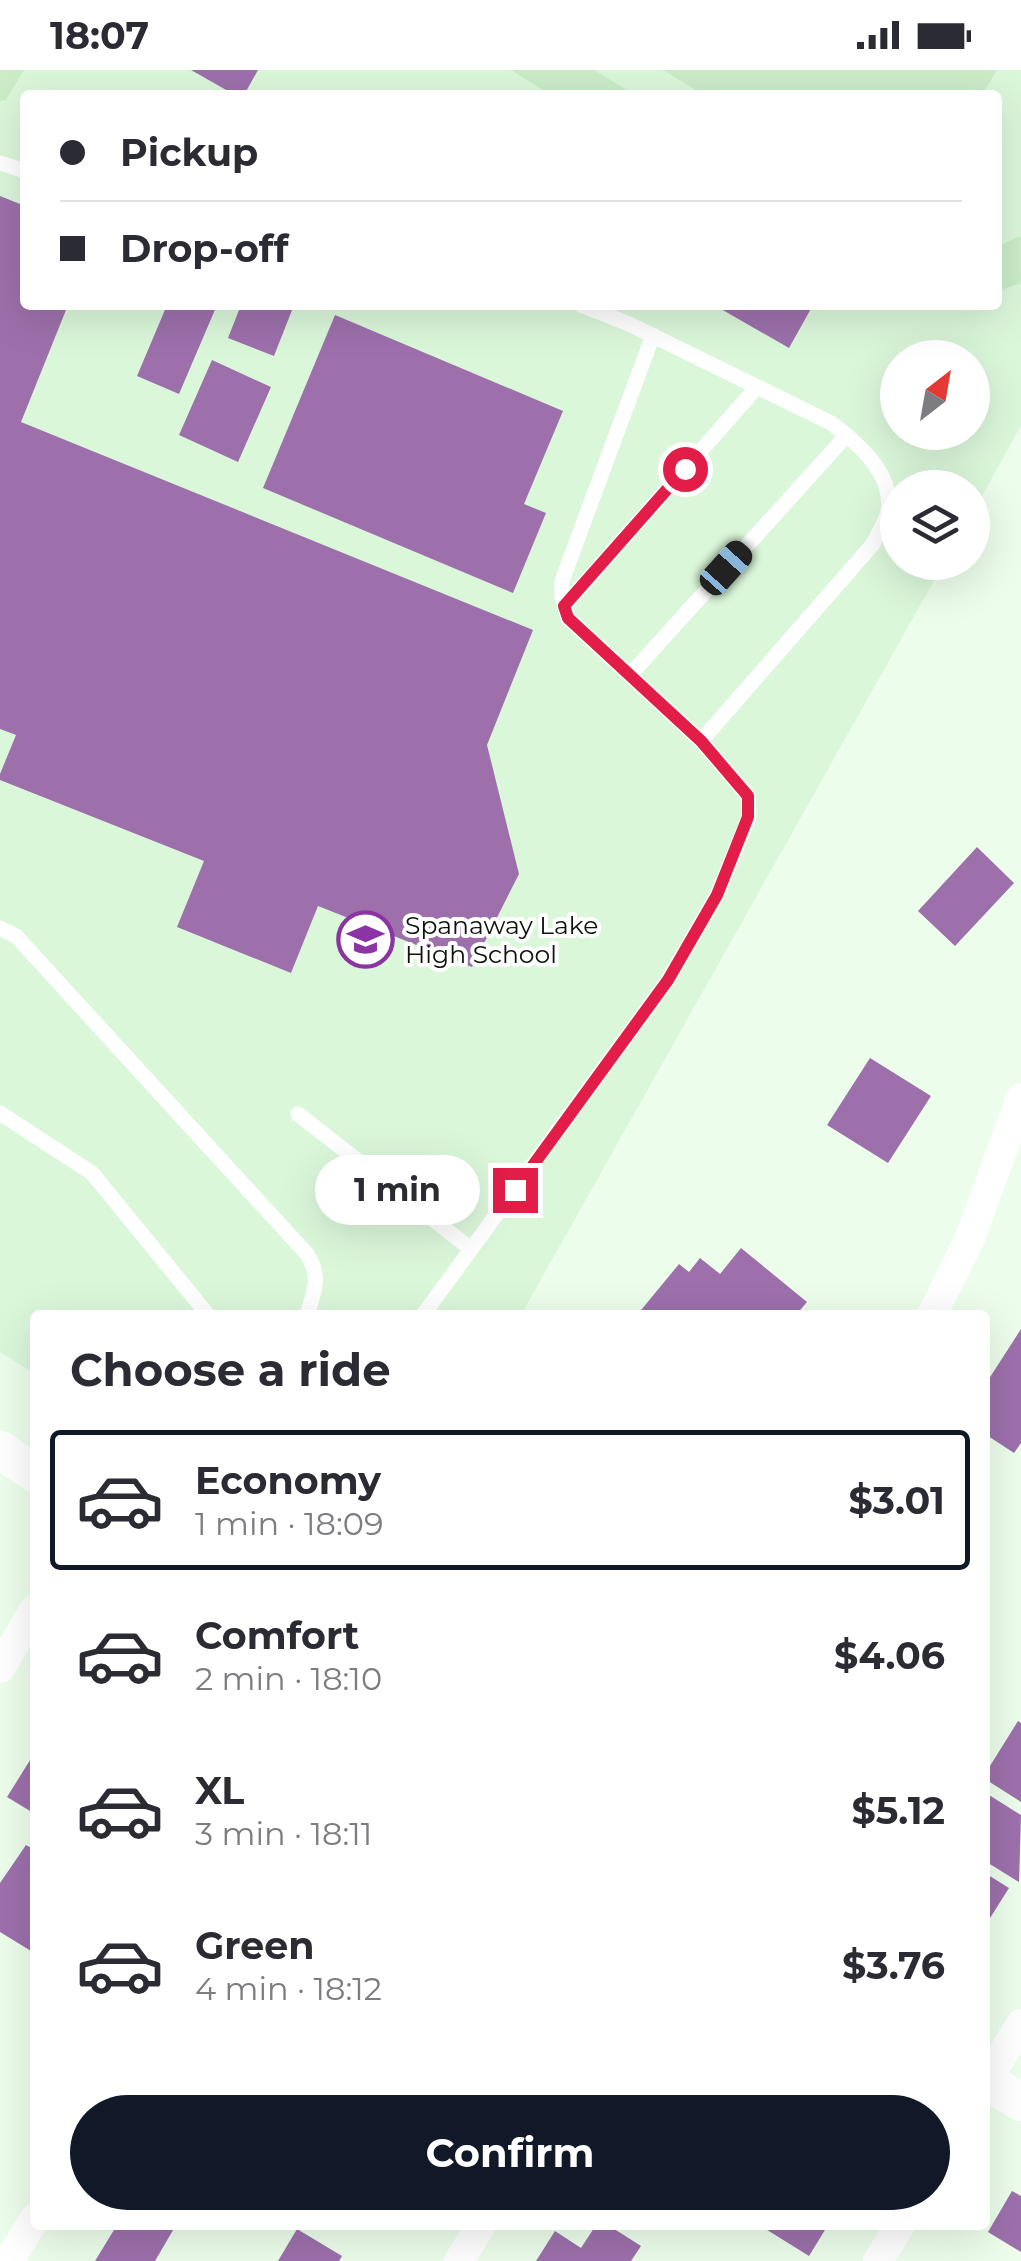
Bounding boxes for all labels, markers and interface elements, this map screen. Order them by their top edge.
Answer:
text: 18:07 [50,12,149,59]
text: Pickup [120,129,258,176]
text: Drop-off [120,225,289,272]
north arrow [880,340,990,450]
map controls [880,340,990,580]
route start [663,447,708,492]
button: layers [880,470,990,580]
car [695,536,757,600]
school or university icon: Spanaway Lake High School [336,909,396,969]
place label: Spanaway Lake High School [405,910,598,969]
callout: 1 min [315,1155,480,1225]
route end [493,1168,538,1213]
text: 1 min [354,1170,441,1209]
text: Choose a ride [70,1342,391,1397]
icon: car [75,1455,165,1545]
text: Economy [195,1457,381,1504]
text: $3.01 [848,1477,945,1524]
text: 1 min · 18:09 [195,1504,383,1543]
icon: car [75,1610,165,1700]
text: Comfort [195,1612,359,1659]
text: $4.06 [834,1632,945,1679]
text: 2 min · 18:10 [195,1659,382,1698]
icon: car [75,1765,165,1855]
text: XL [195,1767,244,1814]
text: $5.12 [851,1787,945,1834]
text: 3 min · 18:11 [195,1814,372,1853]
icon: car [75,1920,165,2010]
text: Green [195,1922,315,1969]
text: $3.76 [842,1942,945,1989]
text: 4 min · 18:12 [195,1969,382,2008]
button: Confirm [70,2095,950,2210]

